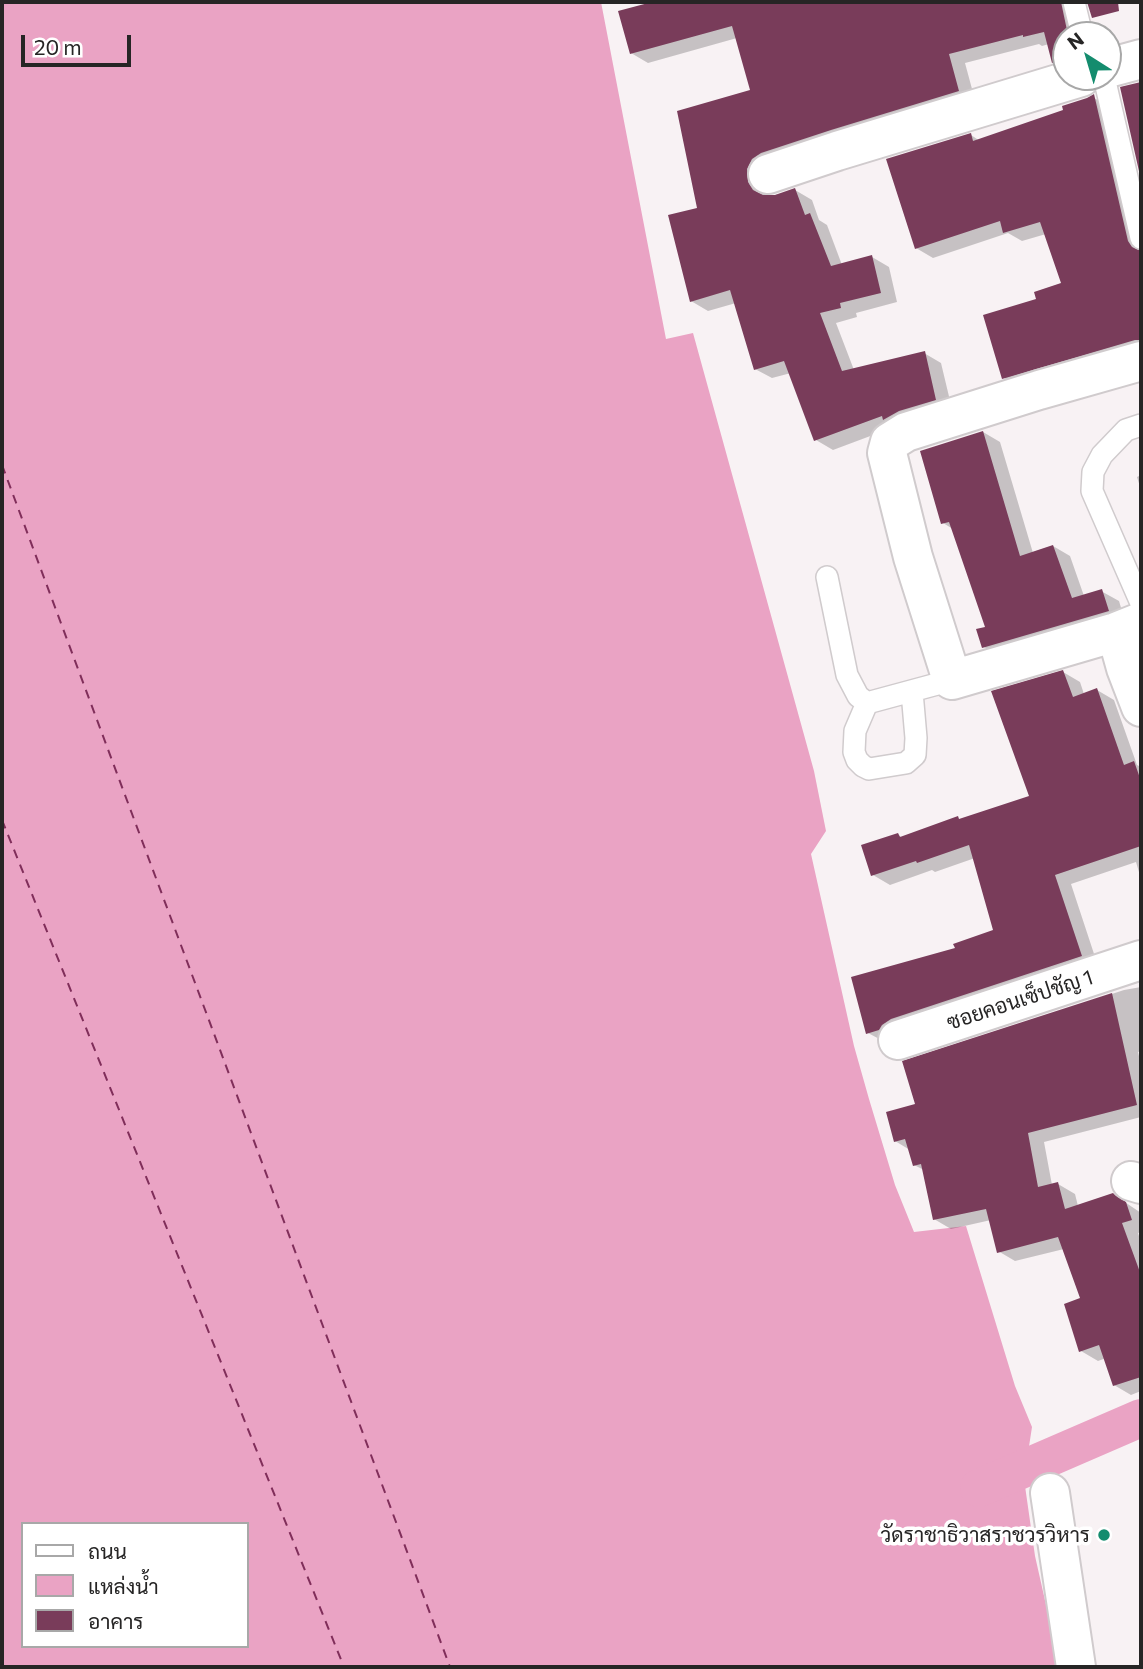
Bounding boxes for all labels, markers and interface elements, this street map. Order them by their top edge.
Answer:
scale bar [24,21,135,65]
north arrow [1052,21,1122,91]
text: N [1063,27,1088,54]
text: 20 m [34,34,82,59]
street label: ซอยคอนเซ็ปชัญ 1 [944,965,1096,1035]
legend [21,1522,248,1648]
place label: วัดราชาธิวาสราชวรวิหาร [881,1522,1090,1548]
marker: วัดราชาธิวาสราชวรวิหาร [1096,1527,1112,1543]
text: ถนน [88,1538,127,1563]
text: แหล่งน้ำ [88,1573,159,1598]
text: อาคาร [88,1608,144,1633]

